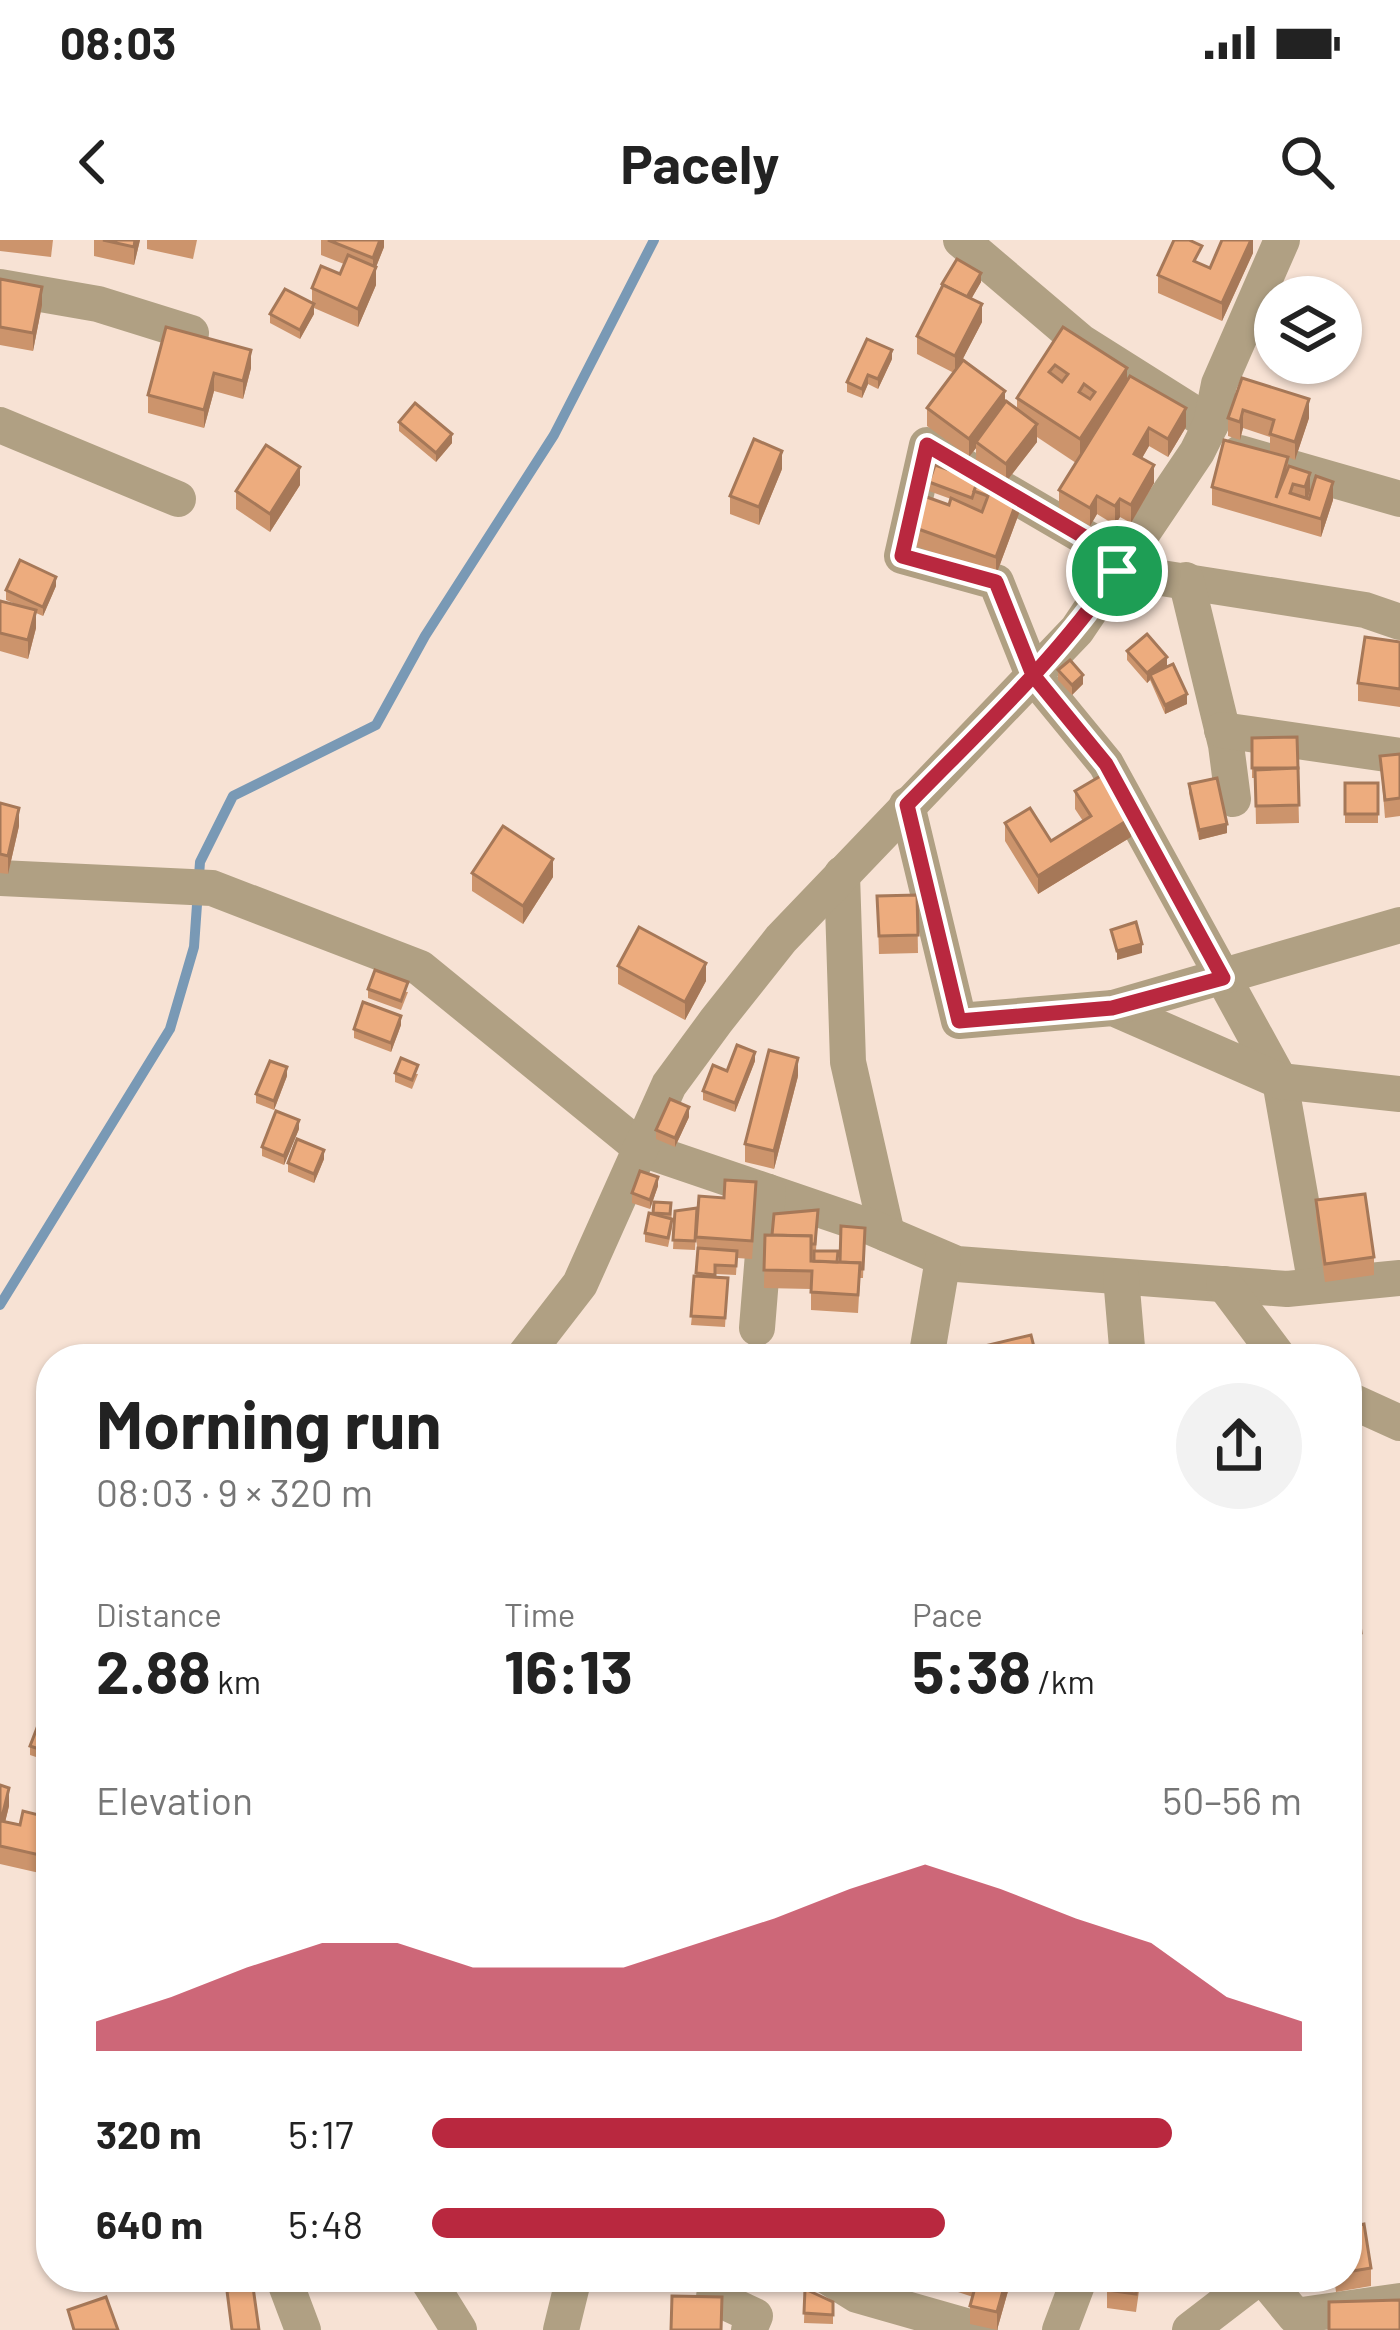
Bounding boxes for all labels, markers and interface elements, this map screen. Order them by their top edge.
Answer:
text: 08:03 [60,15,176,69]
icon: back [60,129,126,195]
icon: search [1274,129,1340,195]
text: Pacely [621,130,779,195]
map controls [1254,276,1362,384]
button: layers [1254,276,1362,384]
pin [1066,520,1168,622]
icon: arrive [1084,538,1150,604]
text: Morning run [96,1383,442,1462]
button: share [1176,1383,1302,1509]
text: 08:03 · 9 × 320 m [96,1468,373,1515]
text: Distance [96,1594,222,1634]
text: Time [504,1594,575,1634]
text: Pace [912,1594,983,1634]
text: 2.88 [96,1634,211,1706]
text: 16:13 [504,1634,633,1706]
text: 5:38 [912,1634,1031,1706]
text: km [211,1661,261,1701]
text: /km [1031,1661,1095,1701]
text: Elevation [96,1776,253,1823]
text: 50–56 m [1162,1776,1302,1823]
text: 320 m [96,2110,202,2157]
text: 5:17 [288,2110,353,2157]
text: 640 m [96,2200,203,2247]
text: 5:48 [288,2200,363,2247]

